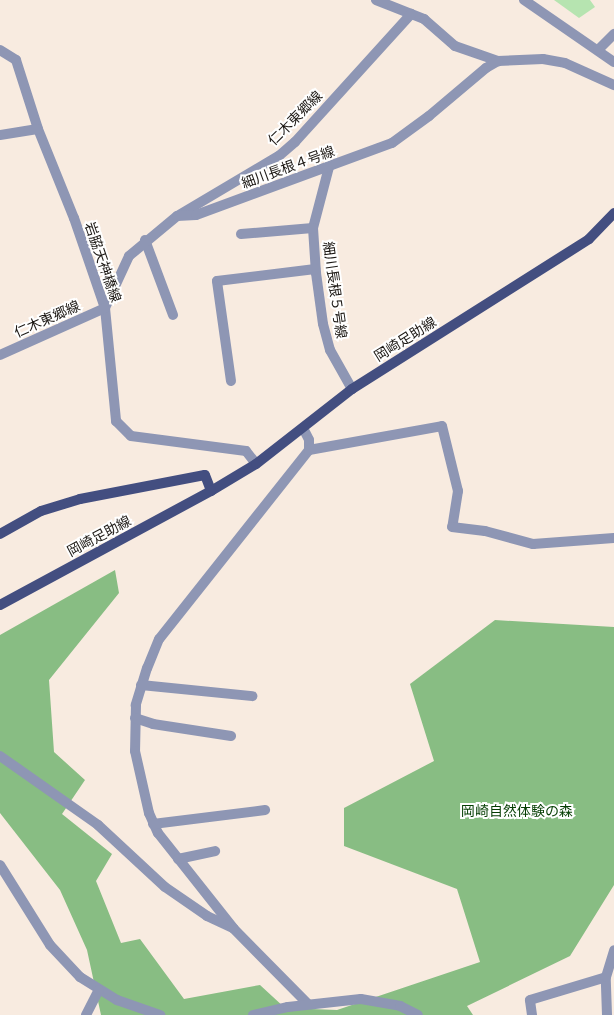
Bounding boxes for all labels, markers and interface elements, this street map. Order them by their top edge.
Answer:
street label: 仁木東郷線 [264,87,326,149]
street label: 細川長根４号線 [239,142,337,192]
street label: 岩脇天神橋線 [81,220,125,304]
street label: 細川長根５号線 [320,240,350,340]
street label: 仁木東郷線 [12,297,82,341]
street label: 岡崎足助線 [371,313,439,365]
street label: 岡崎足助線 [64,512,134,560]
park label: 岡崎自然体験の森 [461,803,573,819]

